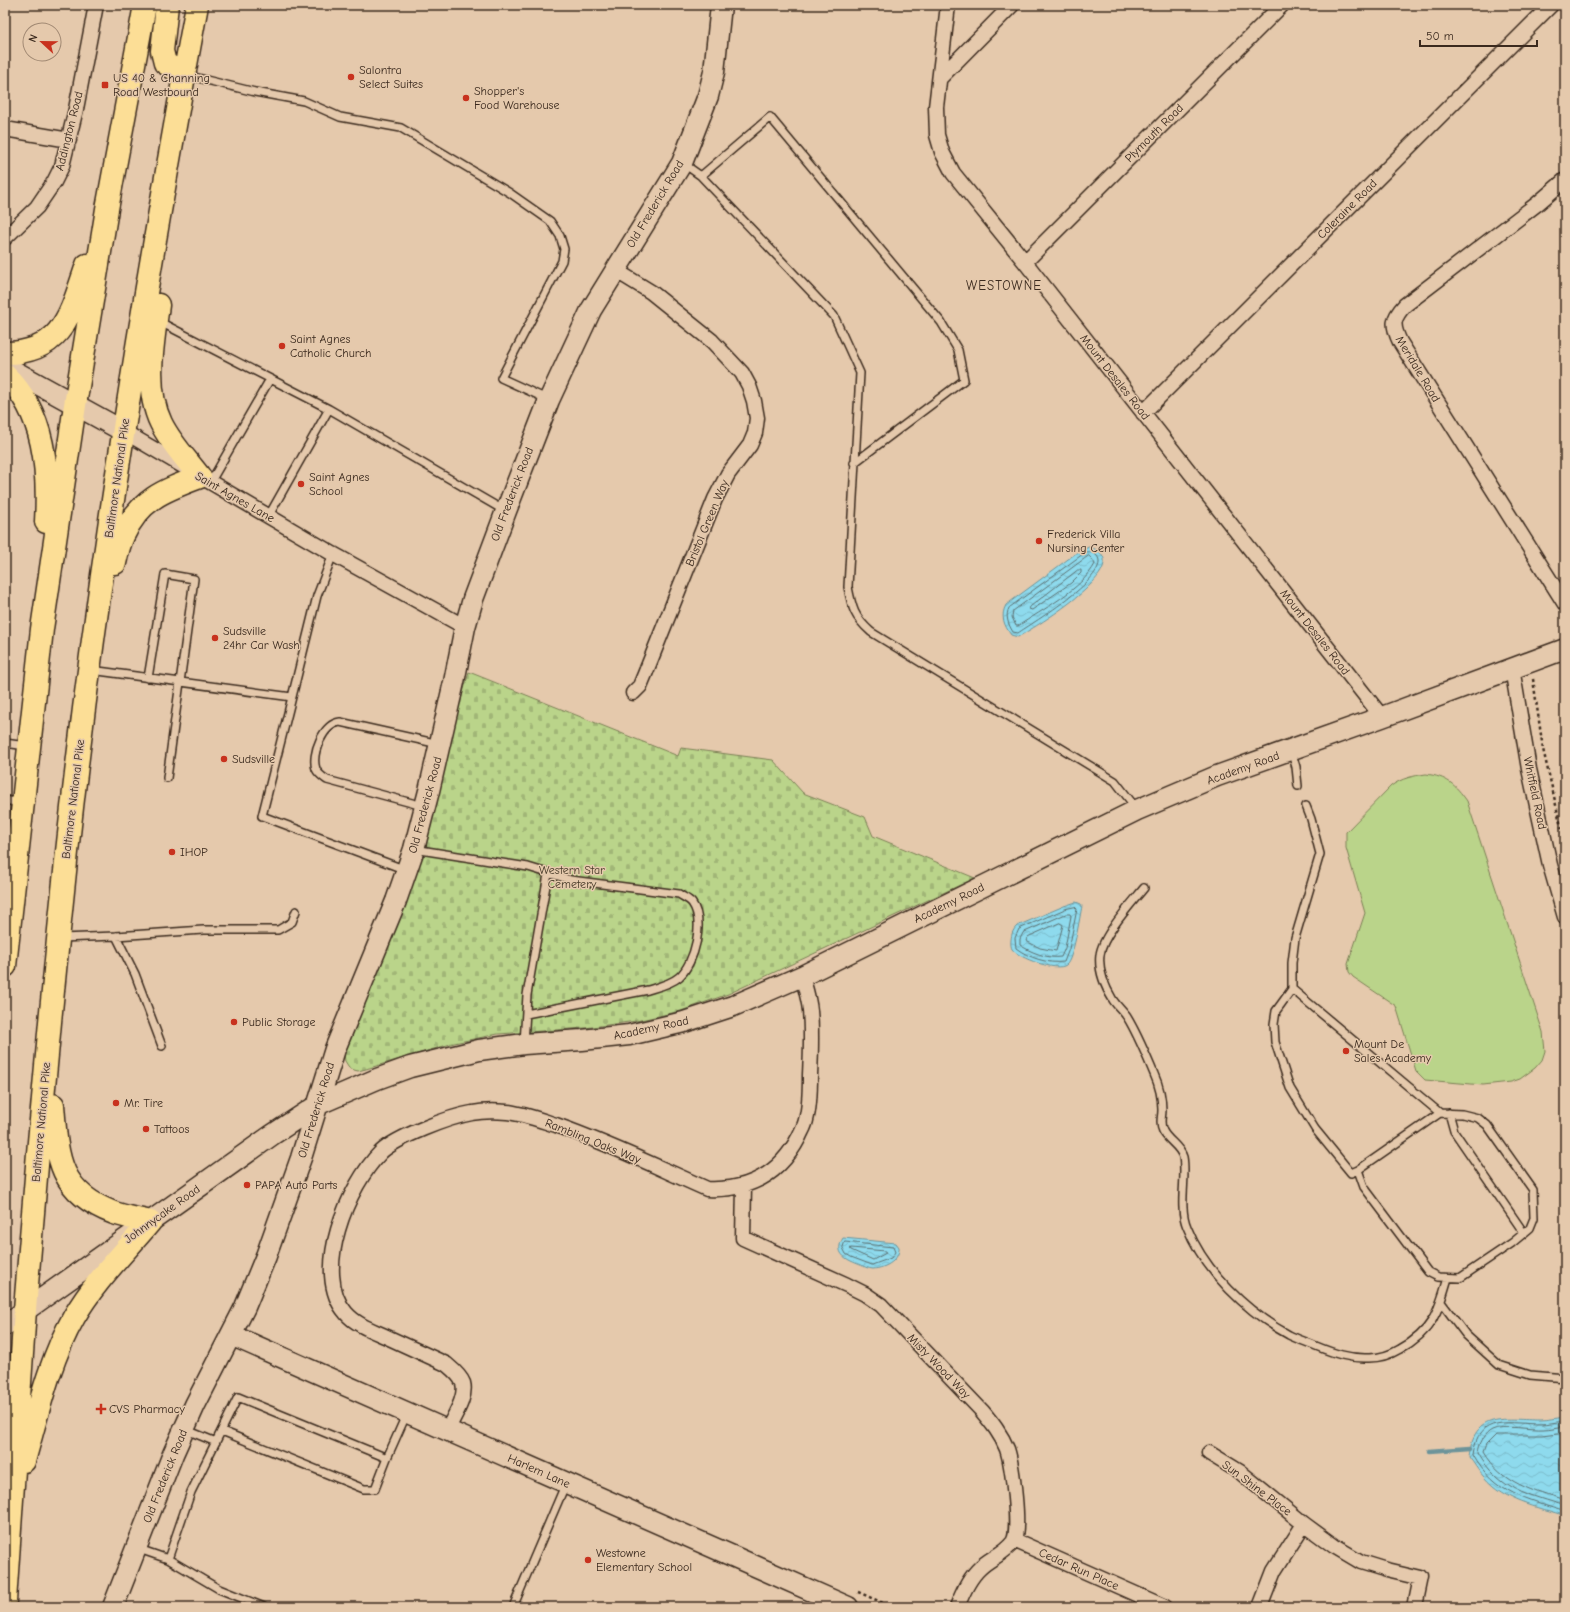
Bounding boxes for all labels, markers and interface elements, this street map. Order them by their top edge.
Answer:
north arrow [22,22,62,62]
scale bar [1420,22,1537,48]
text: 50 m [1426,29,1454,43]
text: N [26,33,41,44]
place label: Salontra Select Suites [359,63,423,91]
place label: US 40 & Channing Road Westbound [113,71,210,99]
marker: Salontra Select Suites [346,72,356,82]
marker: US 40 & Channing Road Westbound [100,80,110,90]
place label: Shopper's Food Warehouse [474,84,560,112]
street label: Addington Road [52,90,86,172]
marker: Shopper's Food Warehouse [461,93,471,103]
street label: Plymouth Road [1122,101,1186,165]
street label: Old Frederick Road [623,158,687,250]
street label: Coleraine Road [1314,176,1380,242]
district label: WESTOWNE [966,278,1042,293]
street label: Mount Desales Road [1077,331,1153,423]
place label: Saint Agnes Catholic Church [290,332,371,360]
street label: Meridale Road [1393,333,1443,405]
marker: Saint Agnes Catholic Church [277,341,287,351]
street label: Baltimore National Pike [102,417,132,539]
street label: Old Frederick Road [488,445,536,543]
street label: Saint Agnes Lane [193,469,277,525]
place label: Saint Agnes School [309,470,370,498]
street label: Bristol Green Way [682,477,732,569]
marker: Saint Agnes School [296,479,306,489]
place label: Frederick Villa Nursing Center [1047,527,1125,555]
marker: Frederick Villa Nursing Center [1034,536,1044,546]
street label: Mount Desales Road [1277,586,1353,678]
place label: Sudsville 24hr Car Wash [223,624,300,652]
marker: Sudsville 24hr Car Wash [210,633,220,643]
street label: Baltimore National Pike [59,738,87,860]
street label: Academy Road [1205,748,1281,788]
place label: Sudsville [232,752,275,766]
marker: Sudsville [219,754,229,764]
street label: Old Frederick Road [405,755,445,855]
street label: Whitfield Road [1520,755,1550,831]
place label: IHOP [180,845,208,859]
marker: IHOP [167,847,177,857]
park label: Western Star Cemetery [539,863,605,891]
street label: Academy Road [912,880,986,926]
street label: Academy Road [612,1013,690,1043]
place label: Public Storage [242,1015,316,1029]
marker: Public Storage [229,1017,239,1027]
place label: Mount De Sales Academy [1354,1037,1432,1065]
marker: Mount De Sales Academy [1341,1046,1351,1056]
street label: Old Frederick Road [295,1060,337,1160]
street label: Baltimore National Pike [29,1061,53,1183]
place label: Mr. Tire [124,1096,163,1110]
marker: Mr. Tire [111,1098,121,1108]
street label: Rambling Oaks Way [543,1115,643,1167]
place label: Tattoos [154,1122,189,1136]
marker: Tattoos [141,1124,151,1134]
place label: PAPA Auto Parts [255,1178,338,1192]
marker: PAPA Auto Parts [242,1180,252,1190]
street label: Johnnycake Road [121,1182,203,1246]
street label: Misty Wood Way [905,1331,974,1402]
place label: CVS Pharmacy [109,1402,185,1416]
marker: CVS Pharmacy [96,1404,106,1414]
street label: Old Frederick Road [140,1427,190,1525]
street label: Harlem Lane [506,1451,572,1491]
street label: Sun Shine Place [1220,1457,1294,1519]
street label: Cedar Run Place [1037,1545,1121,1593]
place label: Westowne Elementary School [596,1546,692,1574]
marker: Westowne Elementary School [583,1555,593,1565]

